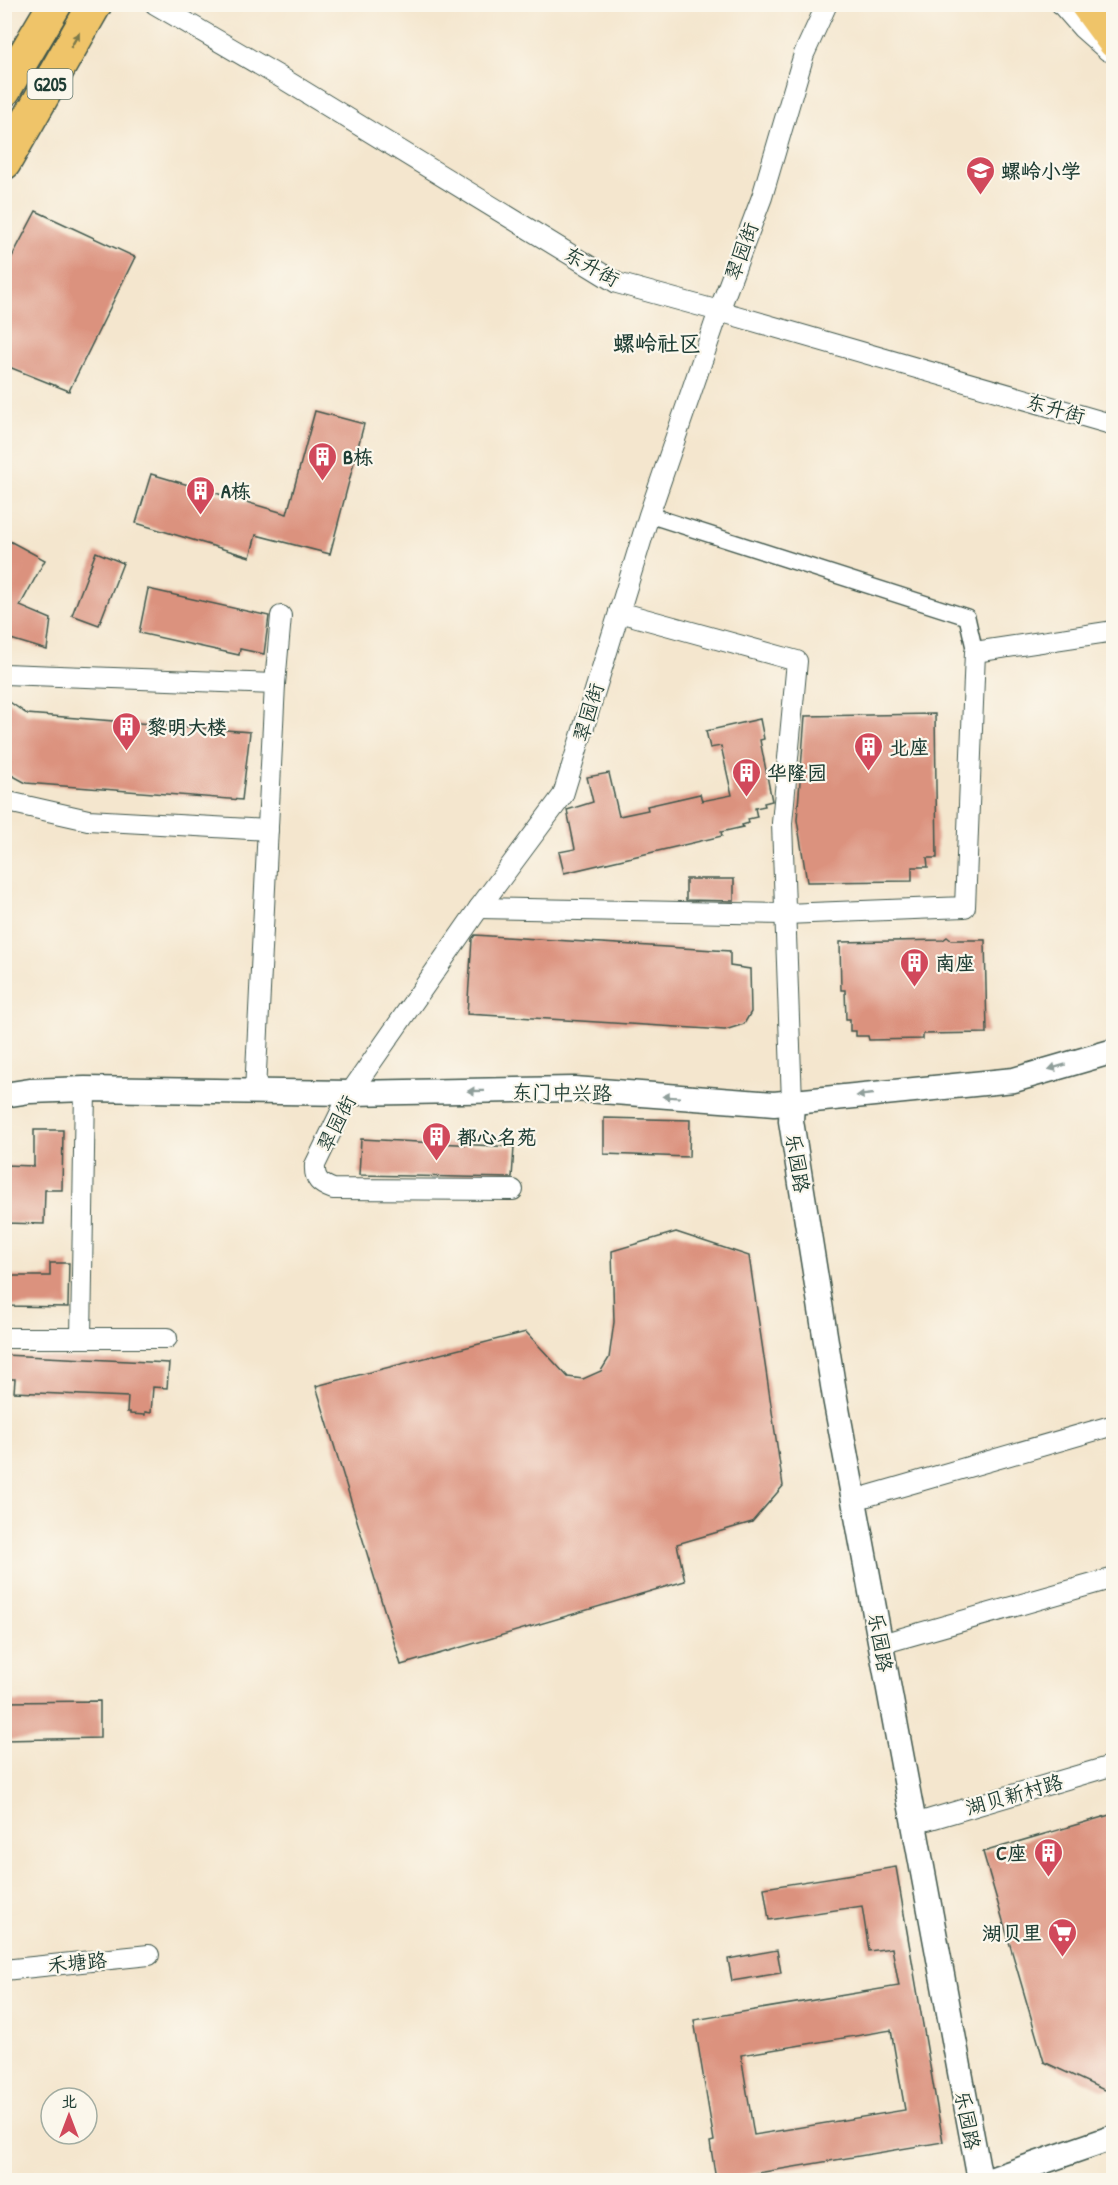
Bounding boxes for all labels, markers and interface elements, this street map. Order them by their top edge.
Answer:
one-way arrow [70,31,80,48]
road number: G205 [28,69,72,99]
school or university icon: 螺岭小学 [964,154,996,196]
place label: 螺岭小学 [1001,157,1081,184]
street label: 翠园街 [718,218,764,284]
street label: 东升街 [559,240,625,292]
district label: 螺岭社区 [613,328,701,358]
street label: 东升街 [1023,387,1089,429]
building icon: B栋 [306,440,338,482]
place label: B栋 [343,443,373,470]
building icon: A栋 [184,474,216,516]
place label: A栋 [221,477,251,504]
street label: 翠园街 [566,679,610,745]
building icon: 黎明大楼 [110,710,142,752]
place label: 黎明大楼 [147,713,227,740]
building icon: 北座 [852,730,884,772]
place label: 北座 [889,733,929,760]
building icon: 华隆园 [730,756,762,798]
place label: 华隆园 [767,759,827,786]
building icon: 南座 [898,946,930,988]
place label: 南座 [935,949,975,976]
one-way arrow [1048,1063,1066,1072]
street label: 东门中兴路 [512,1078,613,1106]
one-way arrow [466,1086,485,1096]
street label: 翠园街 [310,1090,362,1156]
one-way arrow [855,1090,874,1100]
one-way arrow [661,1092,680,1101]
building icon: 都心名苑 [420,1120,452,1162]
place label: 都心名苑 [457,1123,537,1150]
street label: 乐园路 [780,1131,816,1196]
street label: 乐园路 [862,1610,900,1675]
street label: 湖贝新村路 [962,1767,1067,1821]
building icon: C座 [1032,1836,1064,1878]
place label: C座 [996,1839,1027,1866]
supermarket icon: 湖贝里 [1047,1916,1079,1958]
place label: 湖贝里 [982,1919,1042,1946]
street label: 禾塘路 [46,1945,109,1979]
north arrow [39,2086,99,2146]
street label: 乐园路 [949,2088,987,2153]
text: 北 [61,2090,77,2112]

